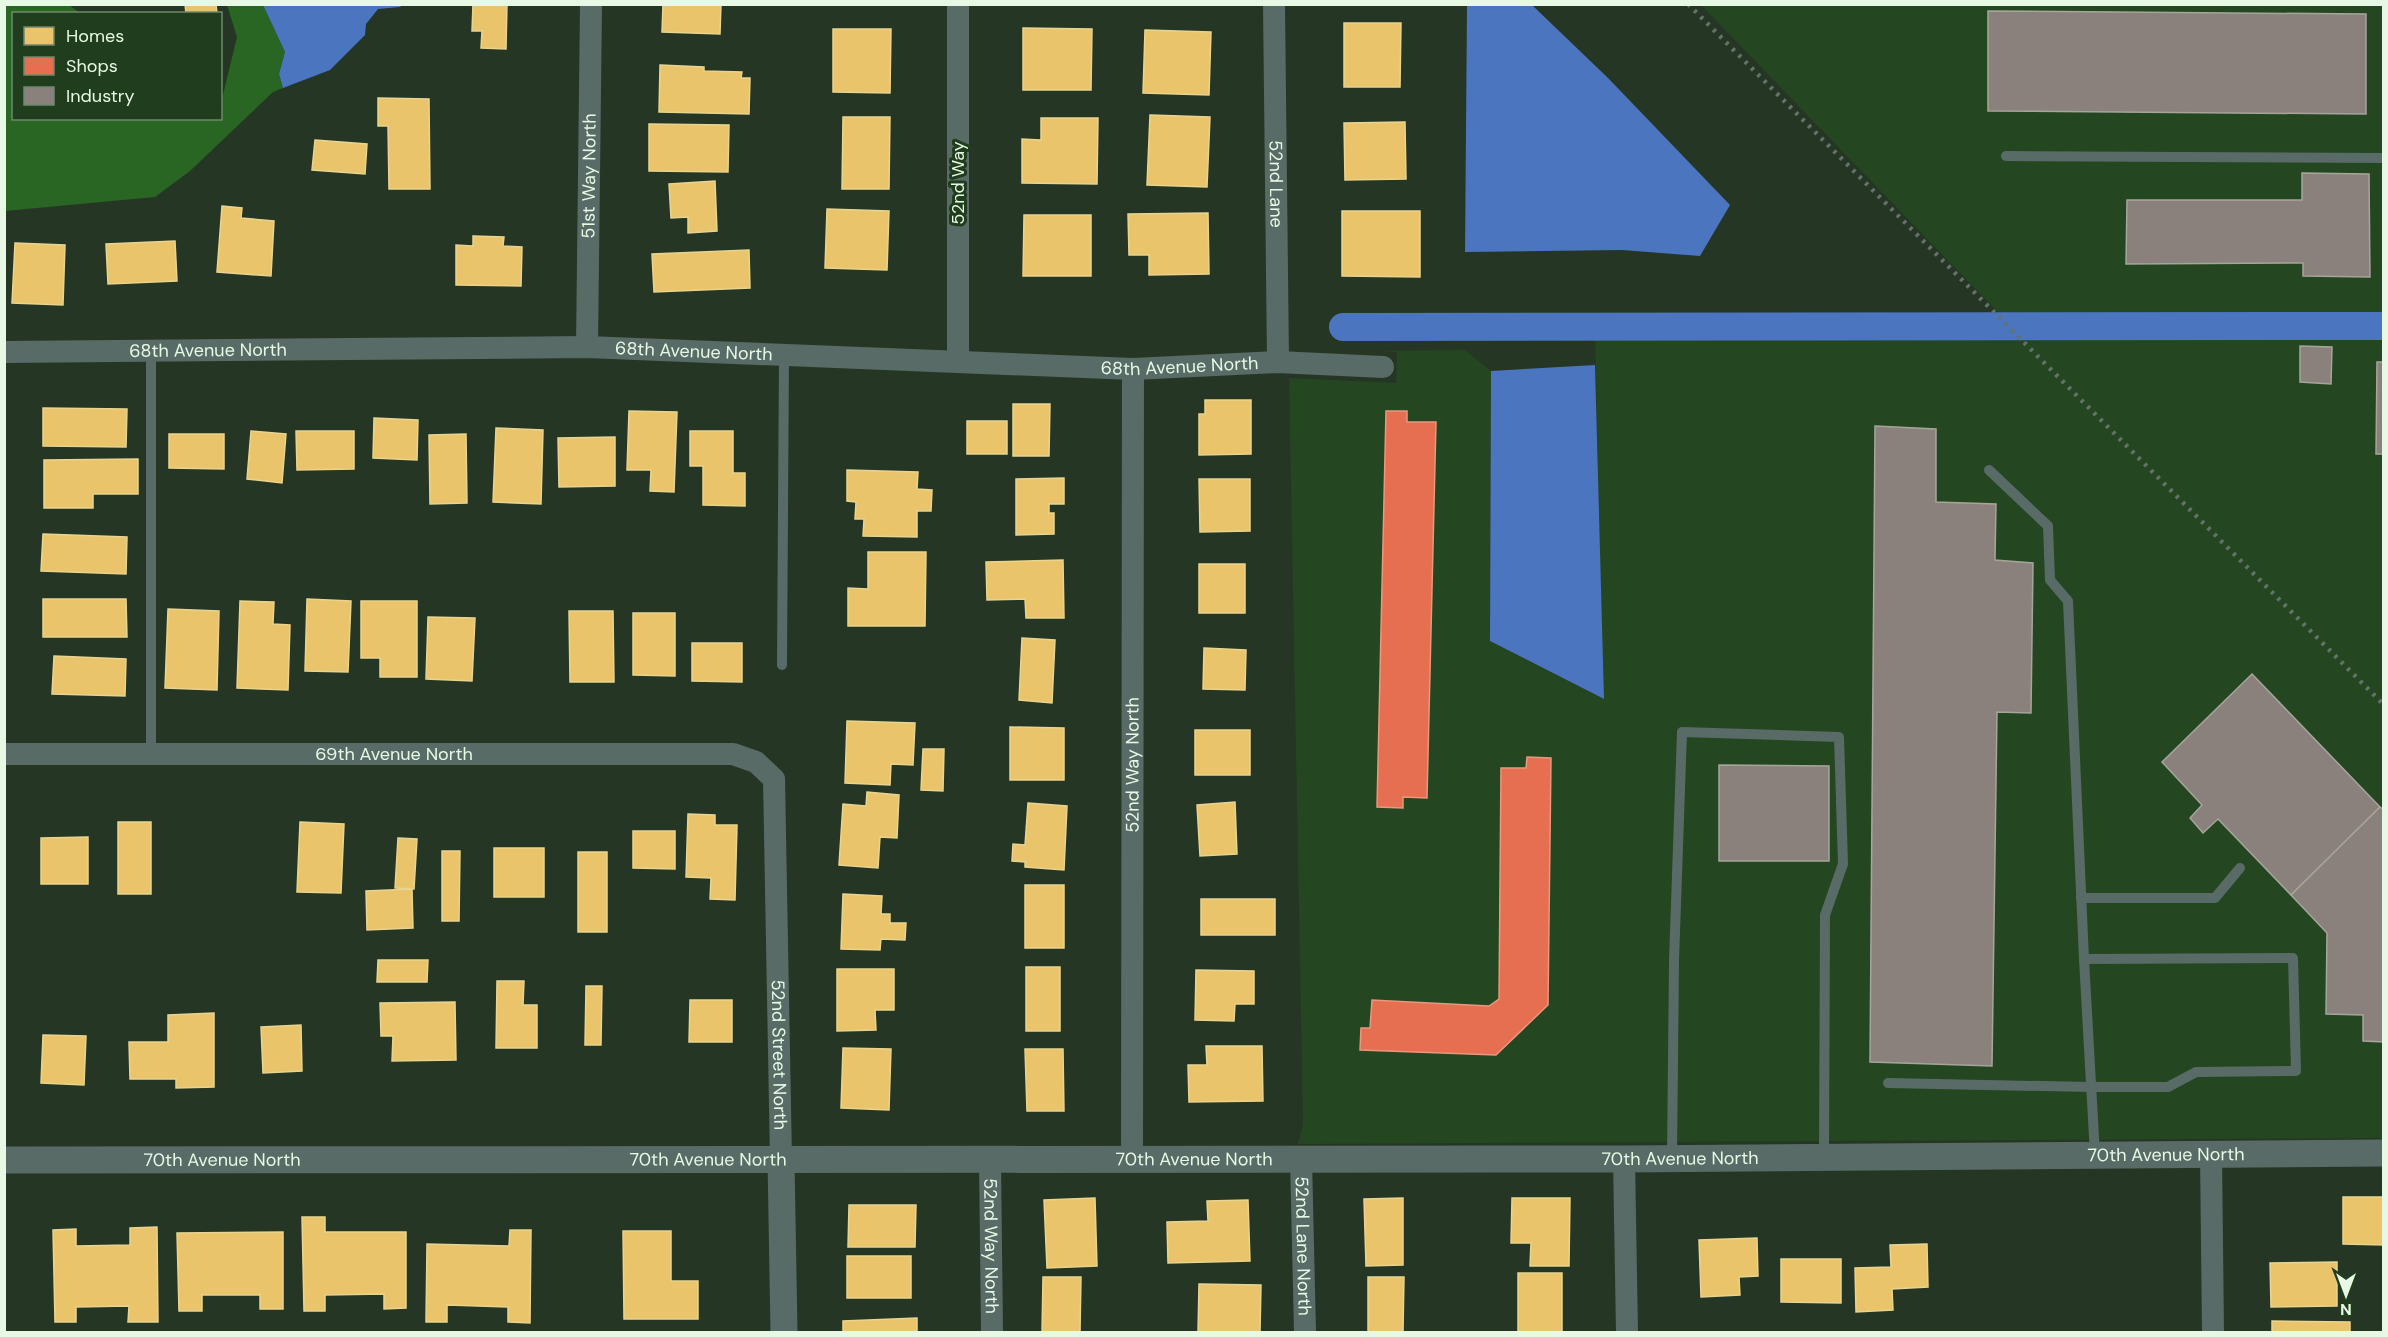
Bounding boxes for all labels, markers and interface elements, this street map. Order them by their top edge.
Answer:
legend [12,12,222,120]
text: Homes [66,24,124,48]
text: Shops [66,54,118,78]
text: Industry [66,84,135,108]
street label: 51st Way North [576,113,602,239]
street label: 52nd Lane [1264,140,1288,228]
street label: 52nd Way [946,141,970,225]
street label: 68th Avenue North [615,336,773,366]
street label: 68th Avenue North [129,338,287,363]
street label: 68th Avenue North [1100,351,1259,381]
street label: 52nd Way North [1120,697,1145,833]
street label: 69th Avenue North [315,742,473,766]
street label: 52nd Street North [766,979,792,1130]
street label: 70th Avenue North [2087,1142,2245,1167]
street label: 70th Avenue North [1601,1146,1759,1171]
street label: 70th Avenue North [1115,1147,1273,1171]
street label: 70th Avenue North [143,1148,301,1172]
street label: 70th Avenue North [629,1148,787,1172]
street label: 52nd Lane North [1289,1176,1317,1316]
street label: 52nd Way North [978,1178,1004,1314]
north arrow [2316,1265,2376,1325]
text: N [2340,1299,2352,1320]

